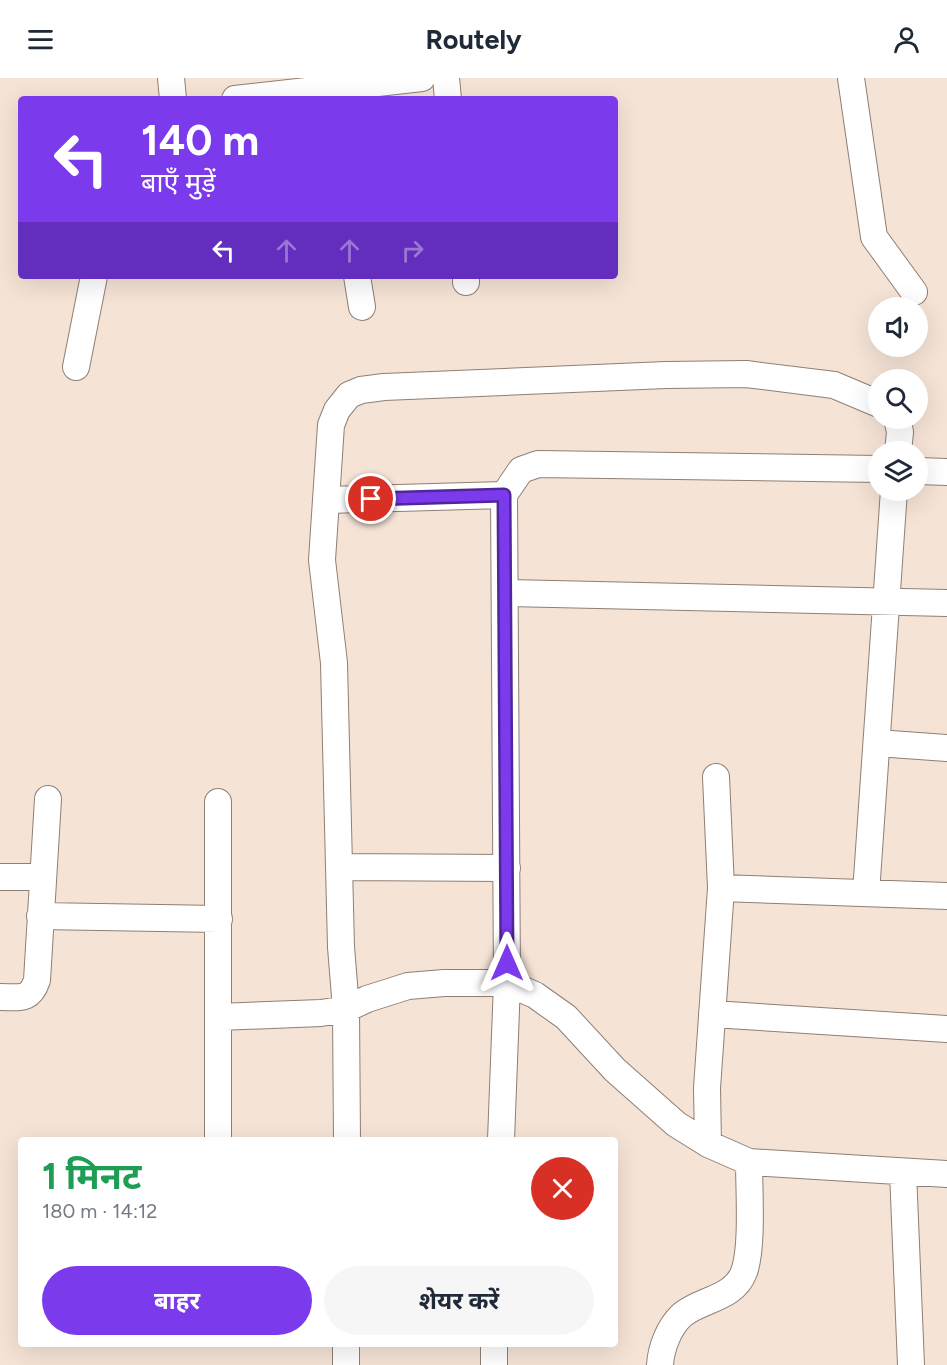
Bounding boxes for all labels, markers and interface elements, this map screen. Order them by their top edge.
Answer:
icon: menu [24,23,57,56]
text: Routely [425,23,522,56]
icon: person [890,23,923,56]
text: 140 m [141,115,259,166]
icon: left [42,120,120,198]
text: बाएँ मुड़ें [141,166,216,199]
icon: left [207,234,240,267]
icon: ahead [270,234,303,267]
icon: ahead [333,234,366,267]
icon: right [396,234,429,267]
map controls [868,297,928,501]
button: sound [868,297,928,357]
button: search [868,369,928,429]
button: layers [868,441,928,501]
pin [345,473,396,524]
icon: arrive [354,482,387,515]
position arrow [475,931,539,995]
text: 1 मिनट [42,1155,141,1198]
button: close [531,1157,594,1220]
text: 180 m · 14:12 [42,1199,157,1223]
button: बाहर [42,1266,312,1335]
button: शेयर करें [324,1266,594,1335]

